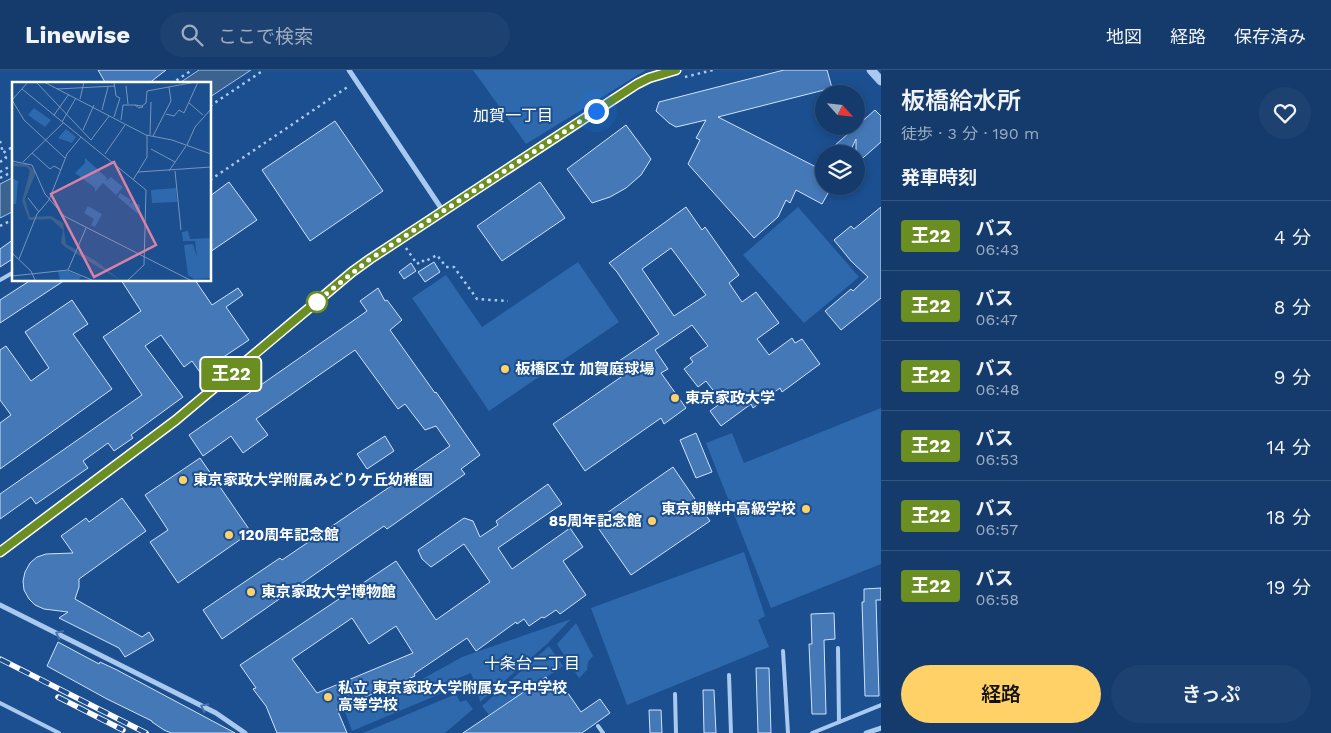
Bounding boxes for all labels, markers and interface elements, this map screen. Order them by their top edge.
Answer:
search box [160,12,510,57]
text: Linewise [25,21,130,49]
icon: search [178,21,206,49]
text: ここで検索 [218,25,313,48]
text: 地図 [1106,26,1142,47]
text: 経路 [1170,26,1206,47]
text: 保存済み [1234,26,1306,47]
inset map [12,82,211,281]
north arrow [815,85,865,135]
map controls [815,85,865,195]
text: 板橋給水所 [901,87,1021,115]
button: heart [1259,87,1311,139]
your location [584,99,609,124]
district label: 加賀一丁目 [473,106,553,125]
text: 徒歩 · 3 分 · 190 m [901,124,1039,143]
button: layers [815,145,865,195]
text: 発車時刻 [901,166,977,189]
text: バス [975,217,1013,240]
text: 王22 [911,225,950,246]
text: 4 分 [1274,226,1311,249]
text: 06:43 [975,240,1019,259]
text: バス [975,287,1013,310]
unlabelled marker [306,291,328,313]
text: 王22 [911,295,950,316]
text: 8 分 [1274,296,1311,319]
text: 06:47 [975,310,1018,329]
text: バス [975,357,1013,380]
line badge: 王22 [202,358,260,390]
place label: 板橋区立 加賀庭球場 [515,360,654,378]
text: 王22 [211,363,251,384]
marker: 板橋区立 加賀庭球場 [499,363,511,375]
text: 王22 [911,365,950,386]
text: 9 分 [1274,366,1311,389]
text: 06:48 [975,380,1020,399]
place label: 東京家政大学 [685,389,775,407]
marker: 東京家政大学 [669,392,681,404]
text: バス [975,427,1013,450]
text: 王22 [911,435,950,456]
text: 14 分 [1267,436,1311,459]
text: 06:53 [975,450,1019,469]
place label: 東京家政大学附属みどりケ丘幼稚園 [193,471,433,489]
marker: 東京家政大学附属みどりケ丘幼稚園 [177,474,189,486]
text: バス [975,497,1013,520]
place label: 東京朝鮮中高級学校 [661,500,796,518]
marker: 東京朝鮮中高級学校 [800,503,812,515]
text: 王22 [911,505,950,526]
text: 18 分 [1266,506,1311,529]
place label: 85周年記念館 [549,512,642,530]
marker: 85周年記念館 [646,515,658,527]
text: 06:57 [975,520,1018,539]
place label: 120周年記念館 [239,526,339,544]
marker: 120周年記念館 [223,529,235,541]
text: バス [975,567,1013,590]
text: 王22 [911,575,950,596]
text: 19 分 [1266,576,1311,599]
place label: 東京家政大学博物館 [261,583,396,601]
marker: 東京家政大学博物館 [245,586,257,598]
text: 06:58 [975,590,1019,609]
one-way arrow [55,630,64,640]
district label: 十条台二丁目 [484,654,580,673]
button: 経路 [901,665,1101,723]
button: きっぷ [1111,665,1311,723]
place label: 私立 東京家政大学附属女子中学校 高等学校 [338,679,567,714]
marker: 私立 東京家政大学附属女子中学校 高等学校 [322,691,334,703]
one-way arrow [200,703,209,713]

